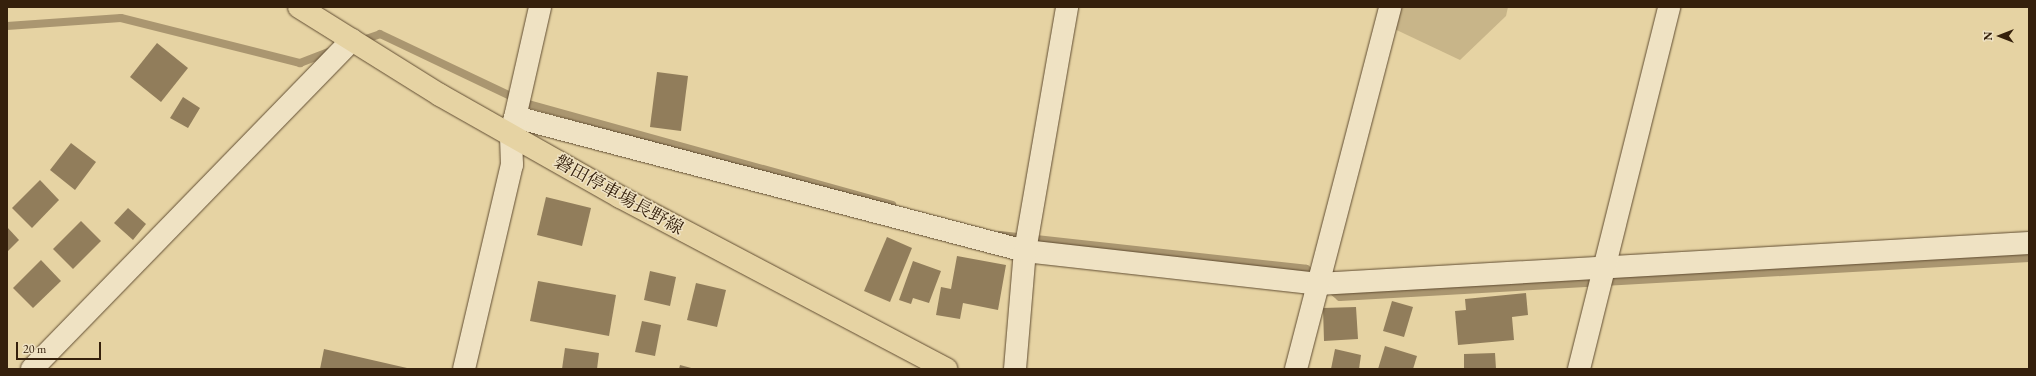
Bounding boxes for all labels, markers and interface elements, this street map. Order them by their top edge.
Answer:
north arrow [1980,16,2020,56]
text: N [1981,32,1995,40]
street label: 磐田停車場長野線 [551,151,687,239]
scale bar [18,334,103,360]
text: 20 m [23,341,46,357]

